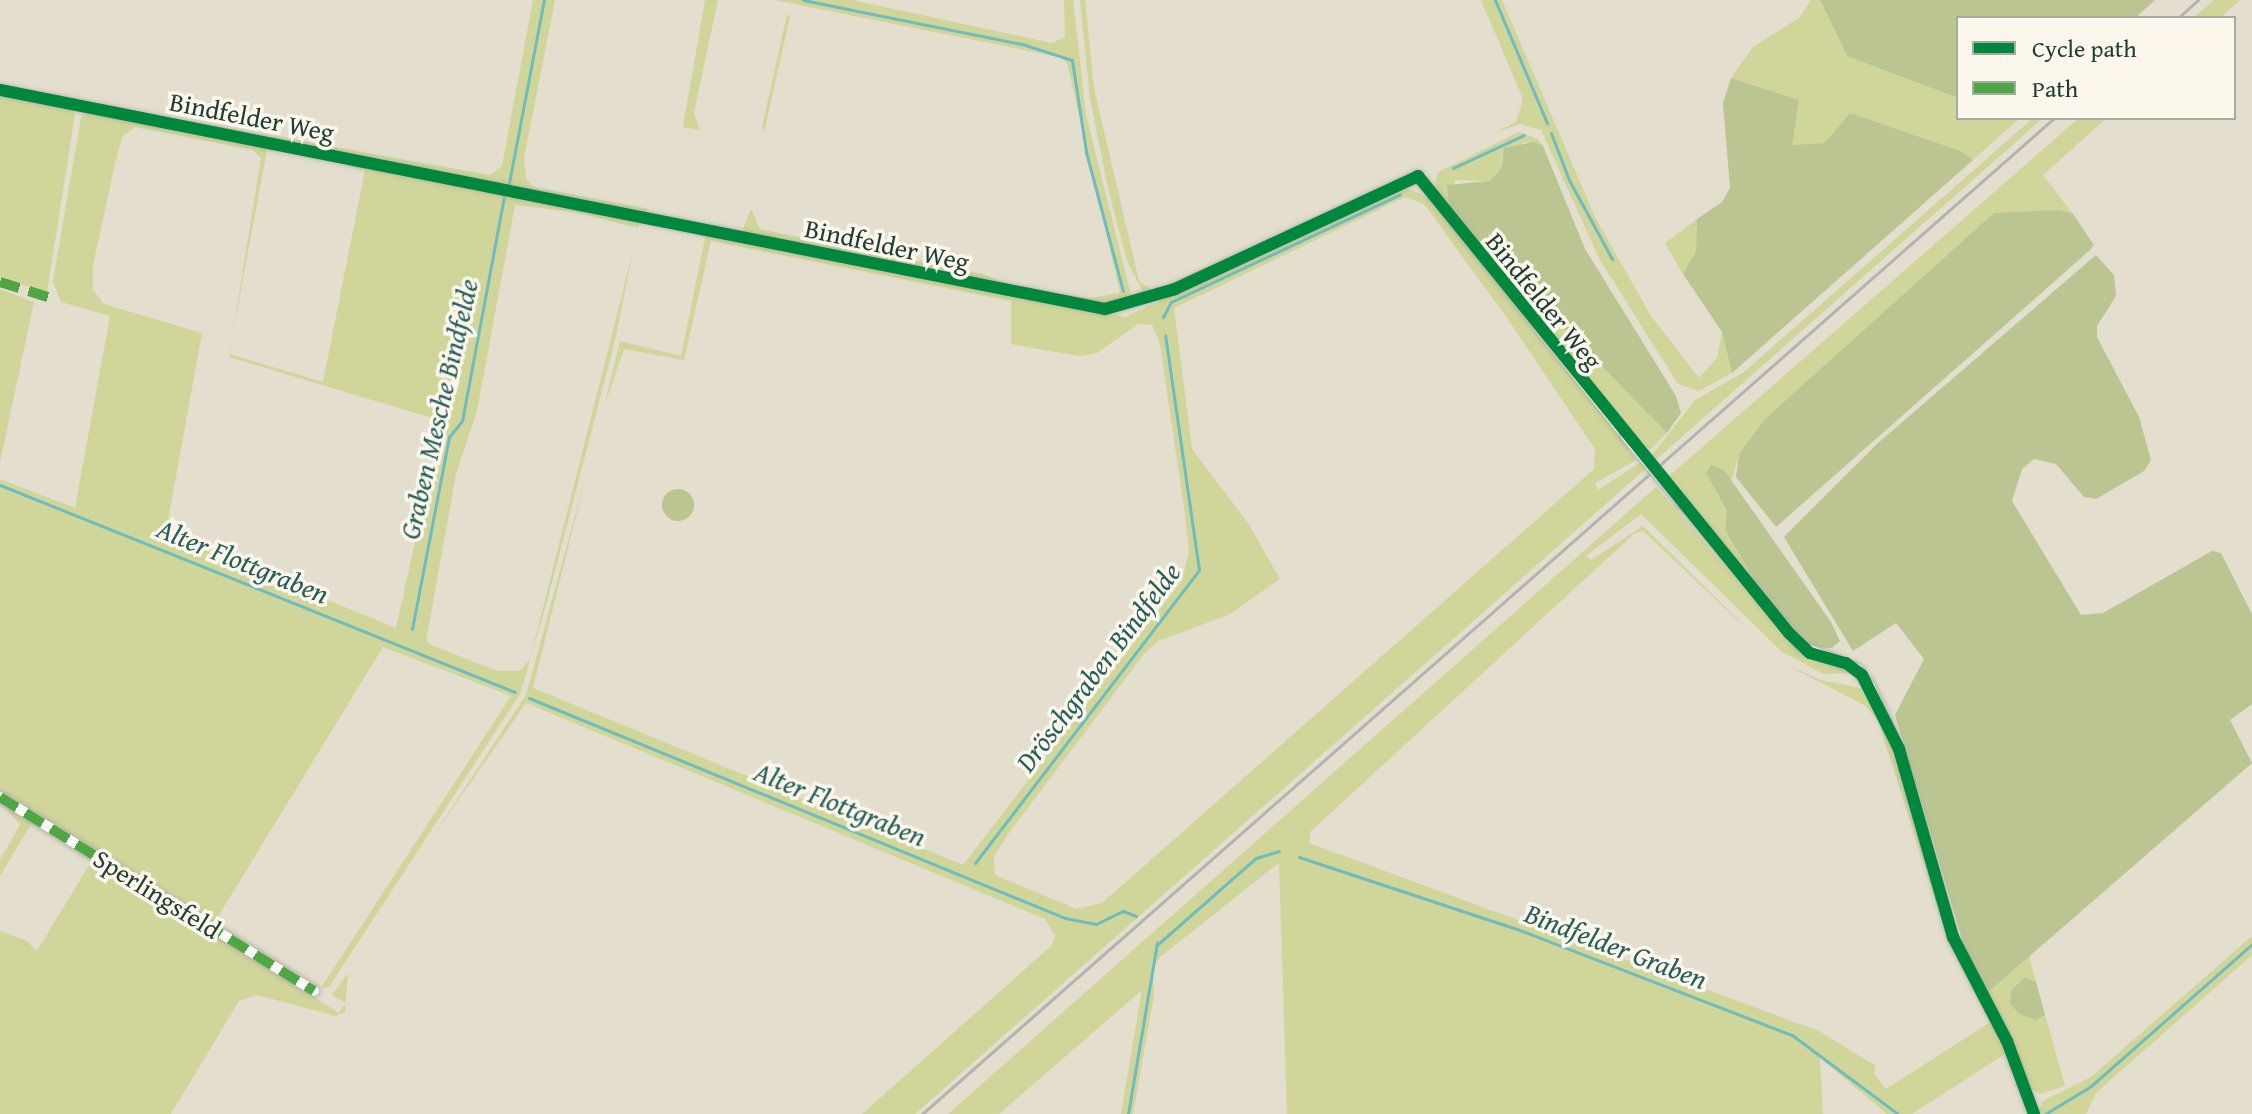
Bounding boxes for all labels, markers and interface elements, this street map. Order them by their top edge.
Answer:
legend [1956,16,2236,120]
text: Cycle path [2032,31,2137,66]
text: Path [2032,71,2078,106]
street label: Bindfelder Weg [167,86,337,148]
street label: Bindfelder Weg [802,212,972,278]
street label: Bindfelder Weg [1479,226,1609,376]
water label: Graben Mesche Bindfelde [393,276,485,542]
water label: Alter Flottgraben [152,511,334,611]
water label: Dröschgraben Bindfelde [1009,556,1187,778]
water label: Alter Flottgraben [749,754,931,854]
street label: Sperlingsfeld [88,843,226,945]
water label: Bindfelder Graben [1520,896,1712,996]

